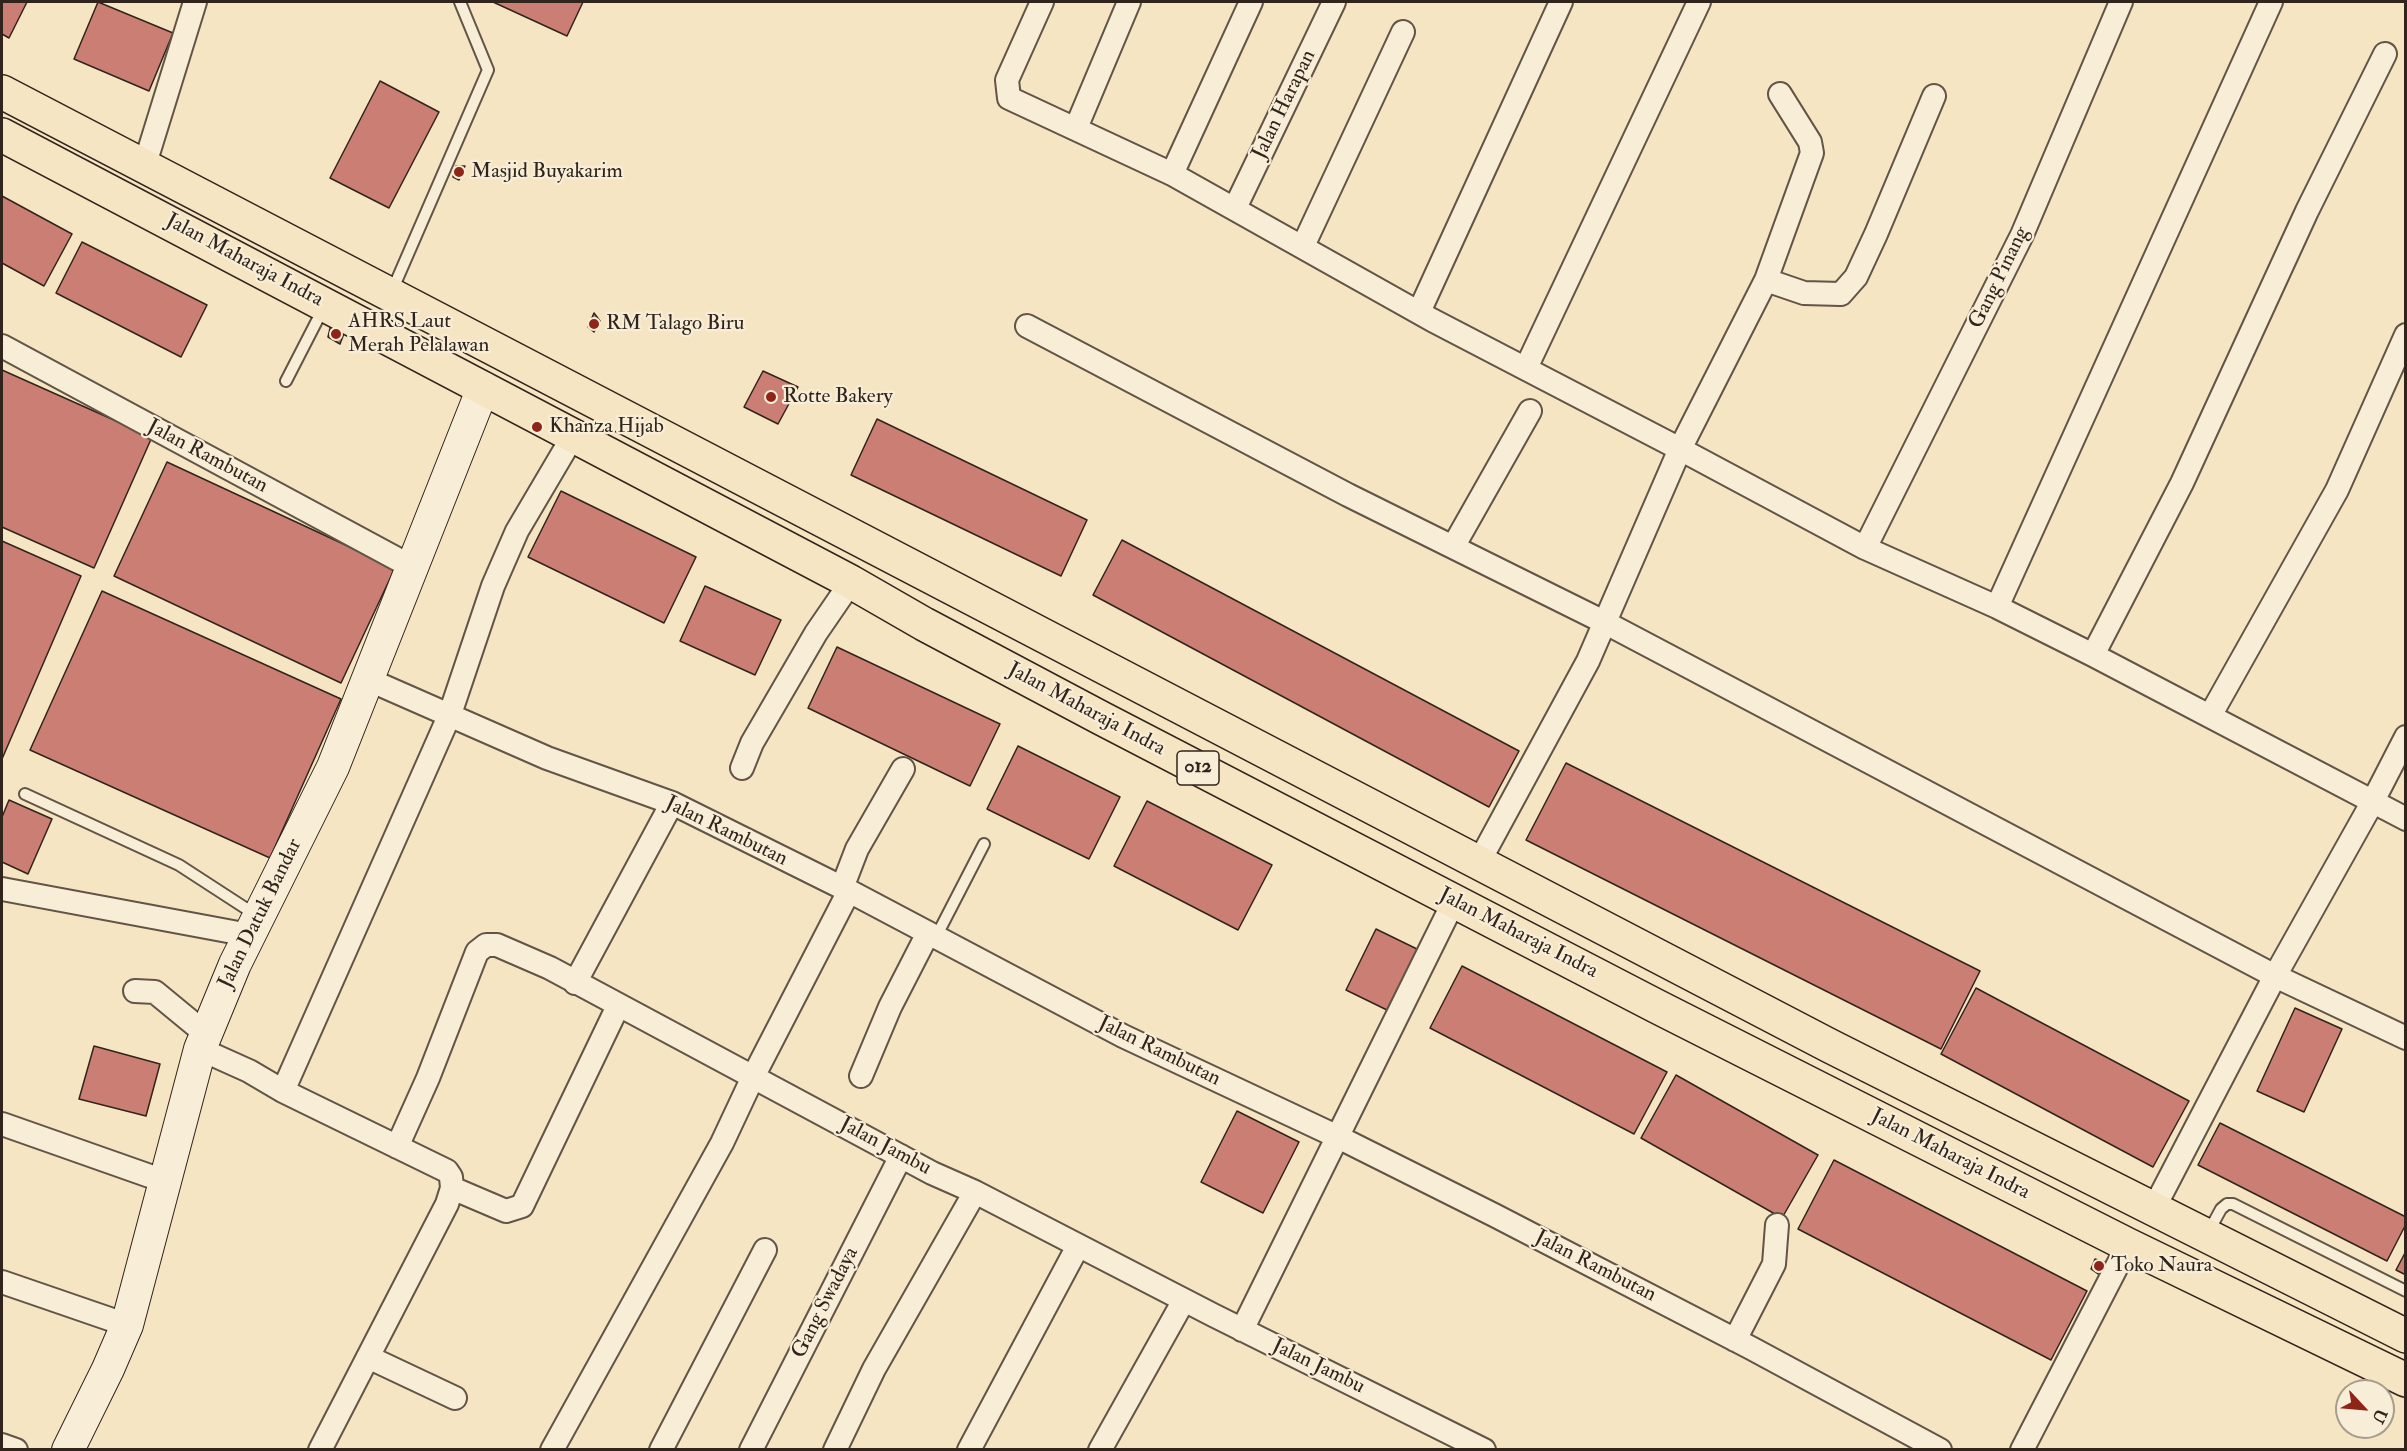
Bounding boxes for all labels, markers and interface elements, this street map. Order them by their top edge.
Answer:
street label: Jalan Harapan [1248,46,1322,164]
place label: Masjid Buyakarim [471,159,623,185]
marker: Masjid Buyakarim [452,165,466,179]
street label: Jalan Maharaja Indra [161,209,327,313]
street label: Gang Pinang [1965,223,2035,333]
place label: AHRS Laut Merah Pelalawan [348,309,489,359]
place label: RM Talago Biru [606,311,744,337]
marker: RM Talago Biru [587,317,601,331]
marker: AHRS Laut Merah Pelalawan [329,327,343,341]
place label: Rotte Bakery [783,384,893,410]
marker: Rotte Bakery [764,390,778,404]
place label: Khanza Hijab [549,414,664,440]
street label: Jalan Rambutan [142,415,272,499]
marker: Khanza Hijab [530,420,544,434]
street label: Jalan Maharaja Indra [1003,658,1169,762]
road number: 012 [1177,751,1219,785]
street label: Jalan Rambutan [661,792,791,872]
street label: Jalan Datuk Bandar [214,835,308,993]
street label: Jalan Maharaja Indra [1434,883,1602,985]
street label: Jalan Rambutan [1094,1012,1224,1092]
street label: Jalan Maharaja Indra [1866,1104,2034,1206]
street label: Jalan Jambu [835,1112,935,1182]
street label: Jalan Rambutan [1530,1226,1660,1308]
street label: Gang Swadaya [787,1243,865,1363]
place label: Toko Naura [2111,1253,2212,1279]
marker: Toko Naura [2092,1259,2106,1273]
street label: Jalan Jambu [1268,1334,1368,1400]
north arrow [2335,1379,2395,1439]
text: U [2367,1406,2391,1426]

